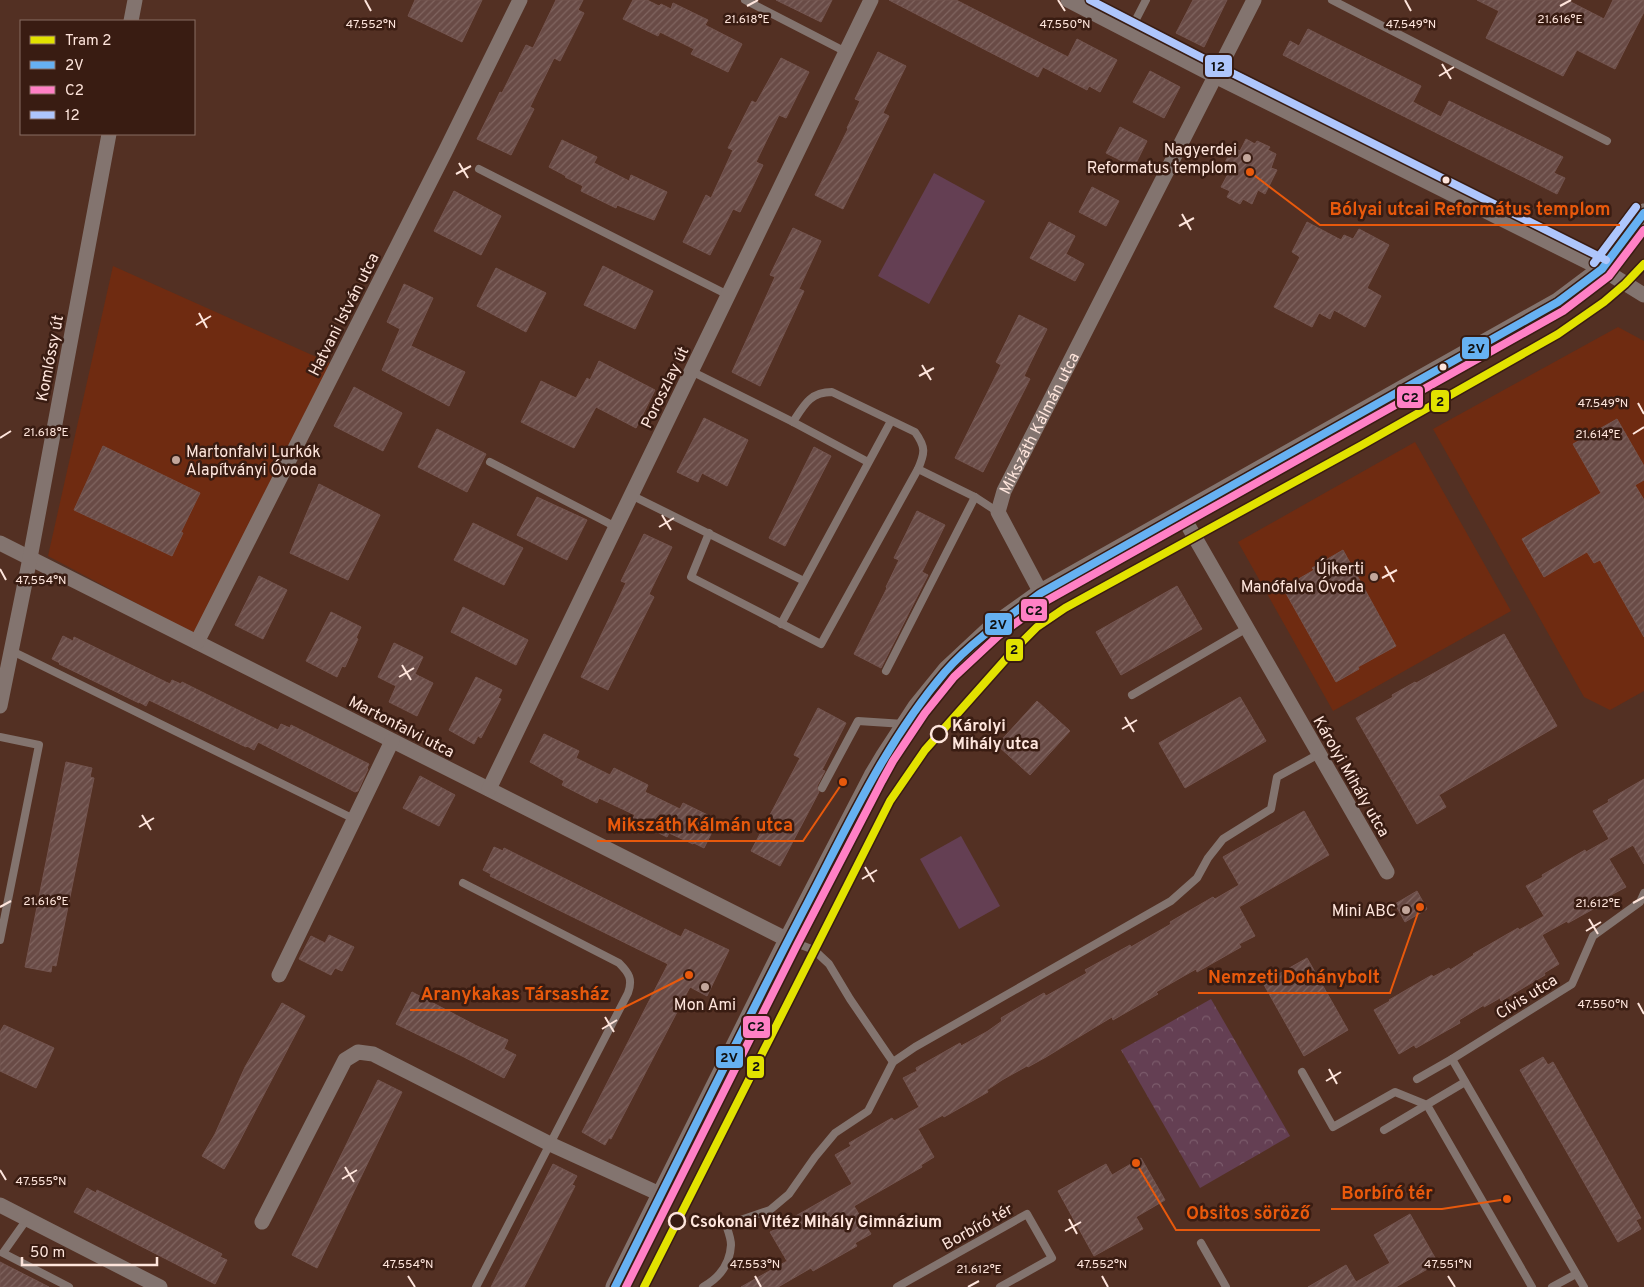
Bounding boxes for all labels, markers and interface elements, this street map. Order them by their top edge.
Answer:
text: 21.618°E [724,12,770,28]
text: 21.616°E [1537,12,1583,28]
text: 47.552°N [346,17,396,33]
text: 47.550°N [1039,17,1091,33]
text: 47.549°N [1386,17,1436,33]
legend [20,20,195,135]
text: Tram 2 [65,32,111,51]
line badge: 12 [1204,54,1233,78]
text: 2V [65,57,84,76]
text: 12 [1211,59,1225,76]
text: C2 [65,82,84,101]
text: 12 [65,107,80,126]
place label: Nagyerdei Reformatus templom [1087,141,1237,179]
marker: Nagyerdei Reformatus templom [1241,152,1253,164]
unlabelled marker [1441,175,1451,185]
callout: Bólyai utcai Református templom [1320,192,1620,225]
text: Bólyai utcai Református templom [1330,199,1610,222]
street label: Hatvani István utca [305,250,385,380]
street label: Komlóssy út [33,313,69,403]
line badge: 2V [1461,336,1490,360]
text: 2V [1467,341,1485,358]
street label: Poroszlay út [637,344,694,432]
street label: Mikszáth Kálmán utca [996,349,1085,498]
unlabelled marker [1438,362,1448,372]
line badge: C2 [1396,385,1424,409]
line badge: 2 [1430,389,1450,413]
text: C2 [1401,390,1419,407]
text: 2 [1436,394,1444,411]
text: 47.549°N [1578,396,1628,412]
text: 21.618°E [23,425,69,441]
text: 21.614°E [1575,427,1621,443]
place label: Martonfalvi Lurkók Alapítványi Óvoda [186,443,321,481]
marker: Martonfalvi Lurkók Alapítványi Óvoda [170,454,182,466]
place label: Újkerti Manófalva Óvoda [1241,558,1364,598]
marker: Újkerti Manófalva Óvoda [1368,571,1380,583]
text: 47.554°N [15,573,67,589]
line badge: C2 [1020,598,1048,622]
text: C2 [1025,603,1043,620]
line badge: 2V [984,612,1013,636]
text: 2V [989,617,1007,634]
line badge: 2 [1005,638,1024,662]
text: 2 [1010,642,1018,659]
street label: Martonfalvi utca [345,692,457,763]
street label: Károlyi Mihály utca [1308,713,1393,841]
place label: Károlyi Mihály utca [952,717,1039,755]
marker: Károlyi Mihály utca [930,725,948,743]
callout: Mikszáth Kálmán utca [597,808,803,841]
text: Mikszáth Kálmán utca [607,815,793,838]
text: 21.616°E [23,894,69,910]
text: 21.612°E [1575,896,1621,912]
place label: Mini ABC [1332,902,1396,922]
marker: Mini ABC [1400,904,1412,916]
callout: Nemzeti Dohánybolt [1198,960,1390,993]
text: Nemzeti Dohánybolt [1208,967,1380,990]
street label: Cívis utca [1492,971,1562,1024]
callout: Aranykakas Társasház [410,977,619,1010]
marker: Mon Ami [699,981,711,993]
text: Aranykakas Társasház [420,984,610,1007]
place label: Mon Ami [674,996,736,1016]
text: 47.550°N [1577,997,1629,1013]
line badge: C2 [742,1015,771,1039]
text: C2 [747,1019,765,1036]
line badge: 2V [715,1045,744,1069]
text: 2V [720,1050,738,1067]
line badge: 2 [746,1055,765,1079]
text: 2 [752,1059,760,1076]
text: 47.555°N [16,1174,66,1190]
callout: Borbíró tér [1331,1176,1442,1209]
text: Borbíró tér [1341,1183,1433,1206]
callout: Obsitos söröző [1176,1197,1320,1230]
street label: Borbíró tér [939,1200,1017,1255]
text: Obsitos söröző [1186,1203,1311,1226]
marker: Csokonai Vitéz Mihály Gimnázium [668,1212,686,1230]
place label: Csokonai Vitéz Mihály Gimnázium [690,1213,942,1233]
scale bar [22,1234,158,1266]
text: 50 m [30,1244,65,1263]
text: 47.554°N [382,1257,434,1273]
text: 47.553°N [730,1257,780,1273]
text: 47.552°N [1077,1257,1127,1273]
text: 47.551°N [1424,1257,1472,1273]
text: 21.612°E [956,1262,1002,1278]

